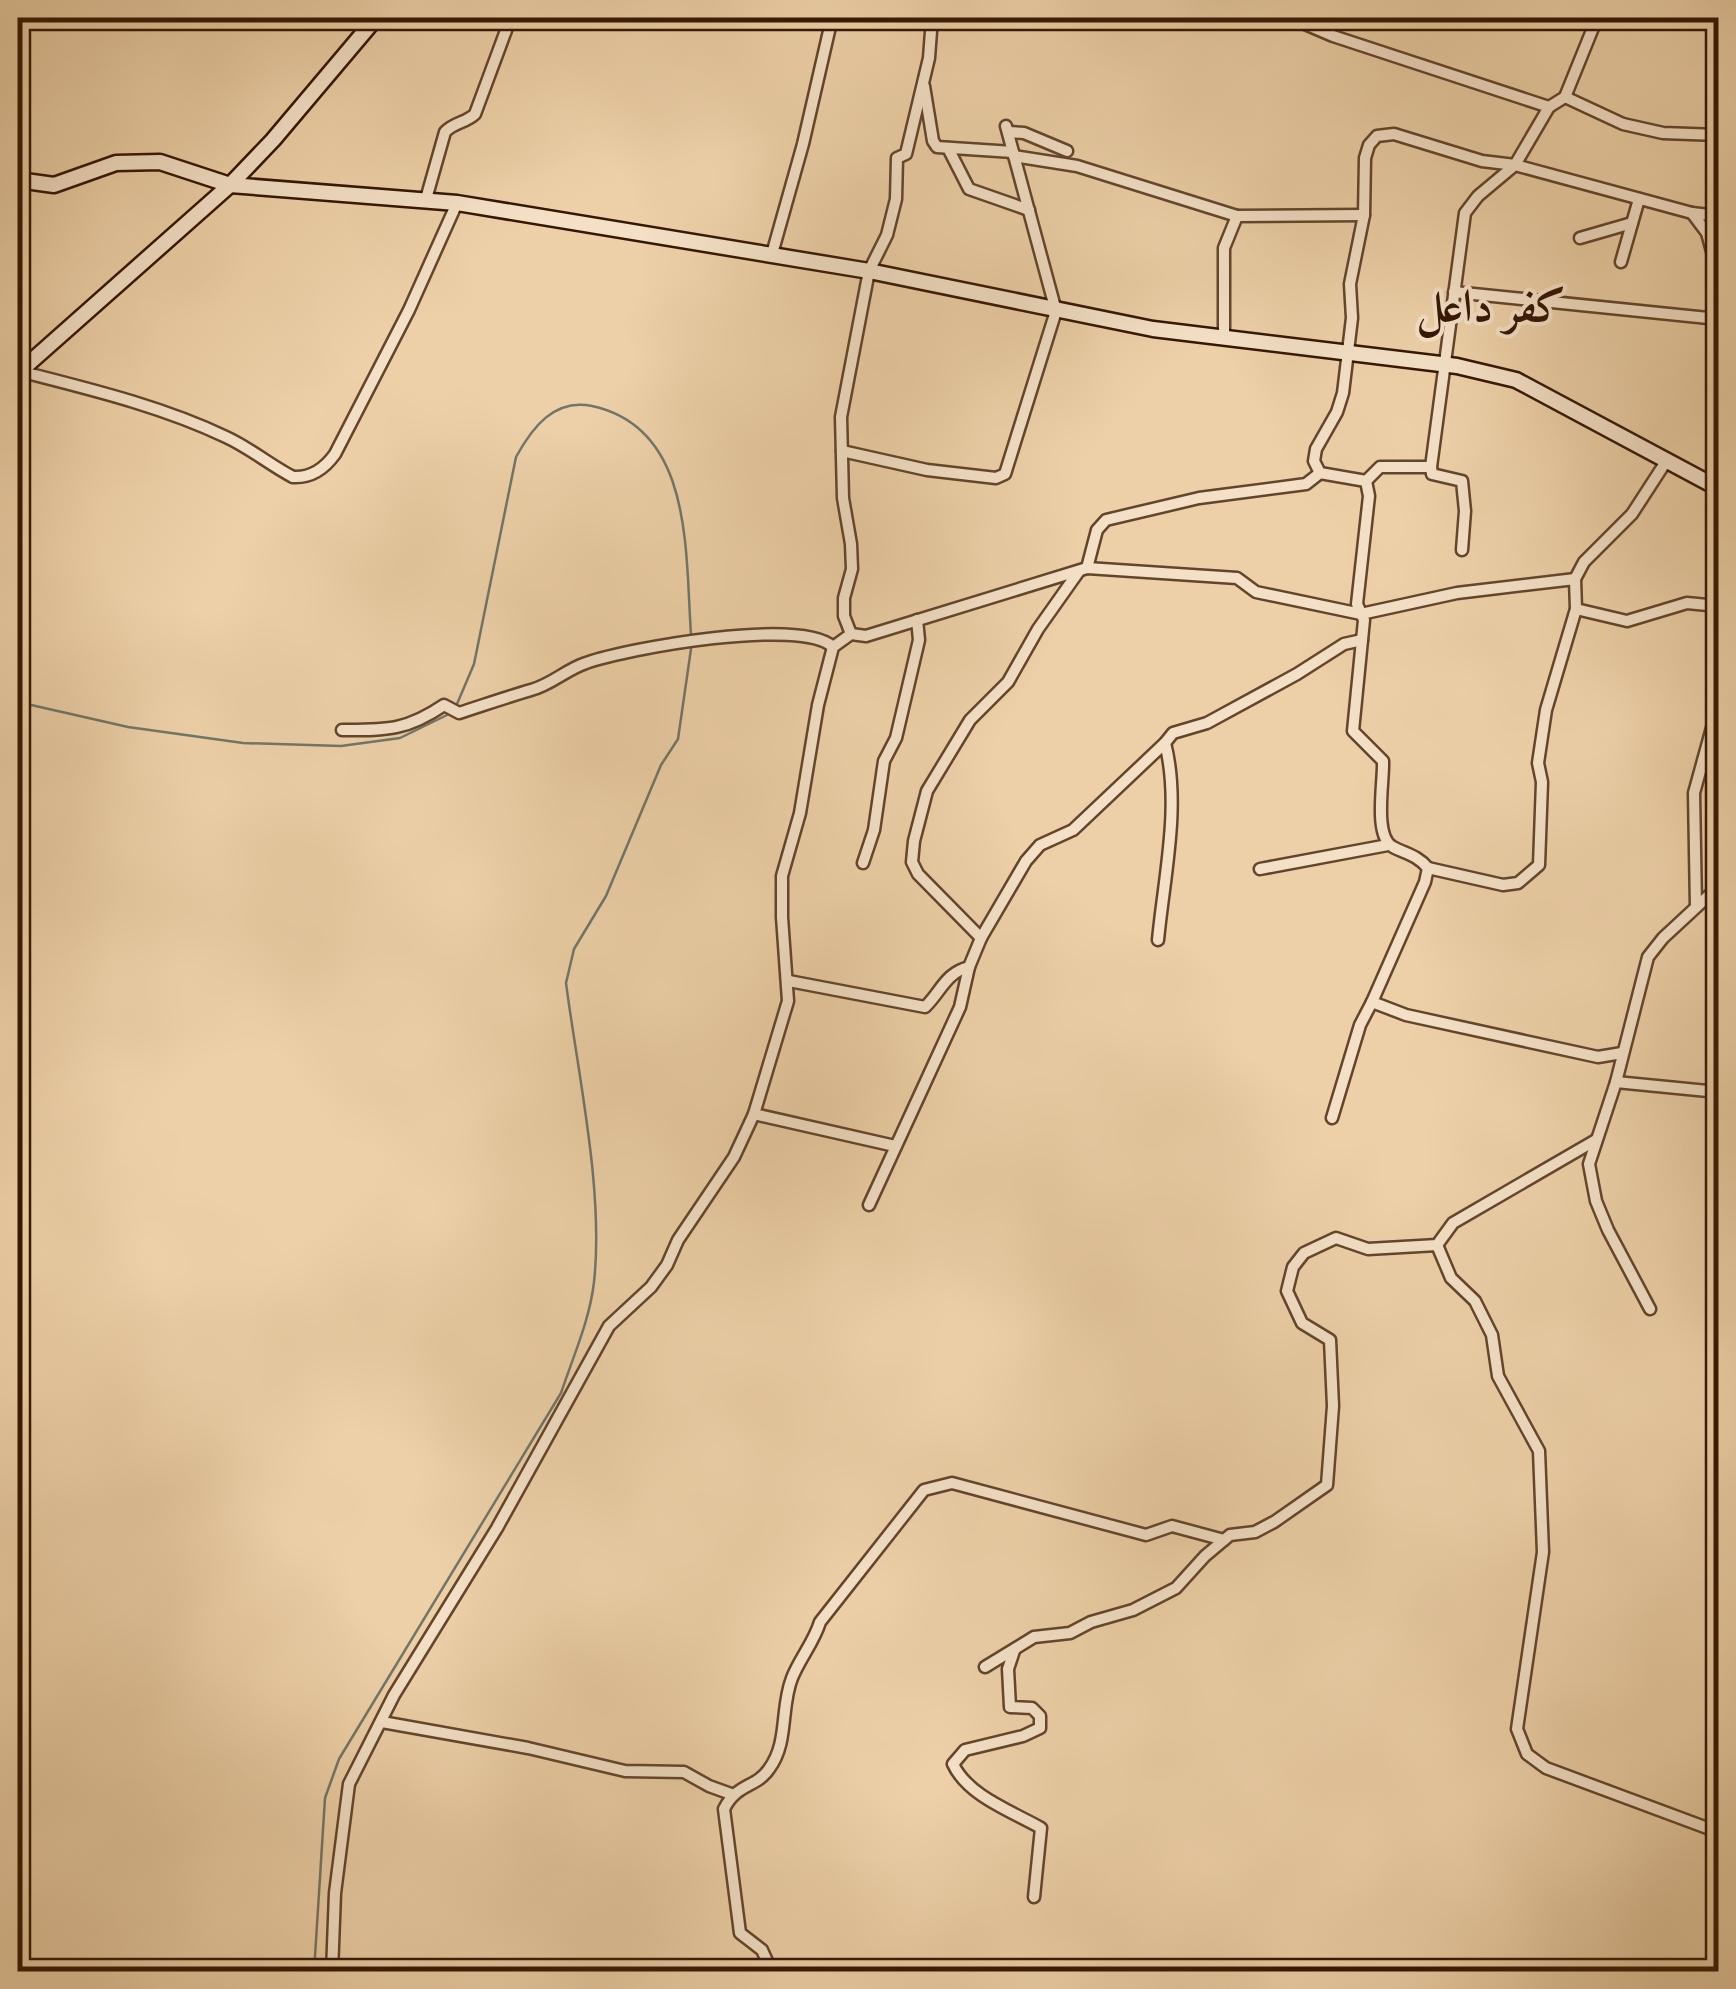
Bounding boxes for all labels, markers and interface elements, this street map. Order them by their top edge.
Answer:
district label: كفر داعل [1416,276,1566,339]

